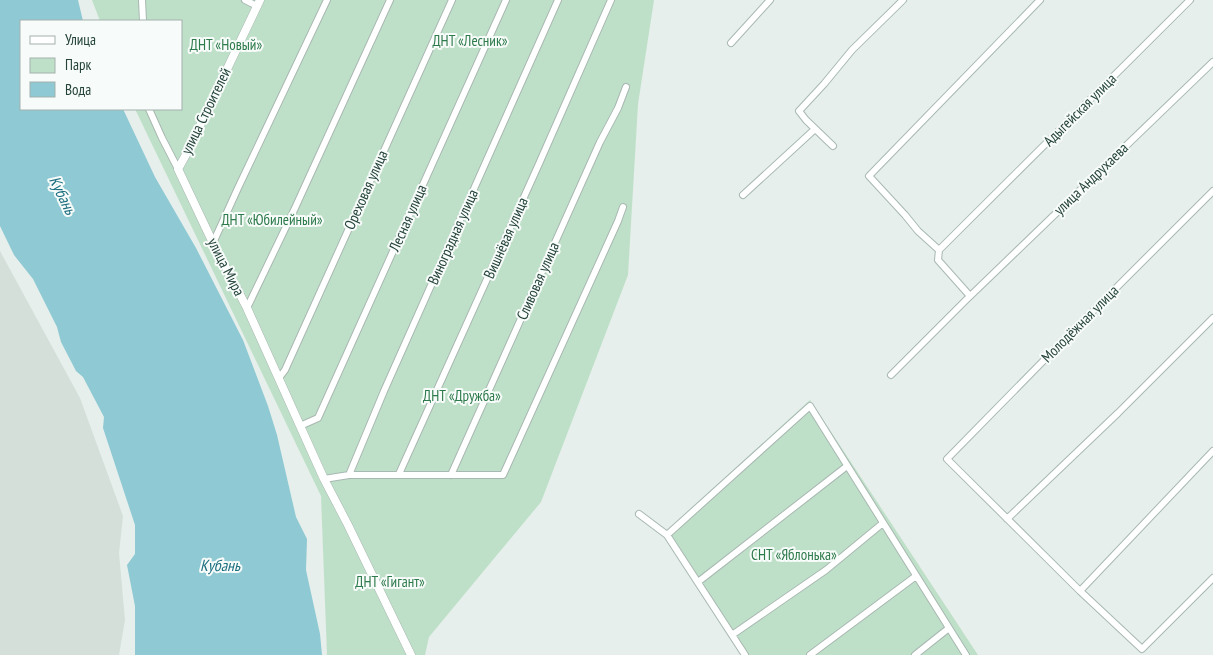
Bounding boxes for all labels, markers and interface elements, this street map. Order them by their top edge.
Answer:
legend [20,20,182,110]
text: Улица [65,30,96,49]
park label: ДНТ «Лесник» [432,31,508,50]
park label: ДНТ «Новый» [190,35,262,54]
text: Парк [65,55,91,74]
street label: улица Строителей [176,64,235,157]
street label: Адыгейская улица [1039,69,1120,150]
text: Вода [65,80,91,99]
street label: улица Андрухаева [1049,138,1132,219]
street label: Ореховая улица [340,147,391,232]
water label: Кубань [45,173,81,218]
street label: Лесная улица [384,181,431,255]
street label: Виноградная улица [423,186,482,287]
street label: Вишнёвая улица [479,194,532,281]
park label: ДНТ «Юбилейный» [221,210,323,229]
street label: улица Мира [204,235,249,299]
street label: Сливовая улица [512,239,563,323]
street label: Молодёжная улица [1037,281,1122,366]
park label: ДНТ «Дружба» [423,386,501,405]
park label: СНТ «Яблонька» [751,545,837,564]
water label: Кубань [200,555,241,575]
park label: ДНТ «Гигант» [355,572,425,591]

